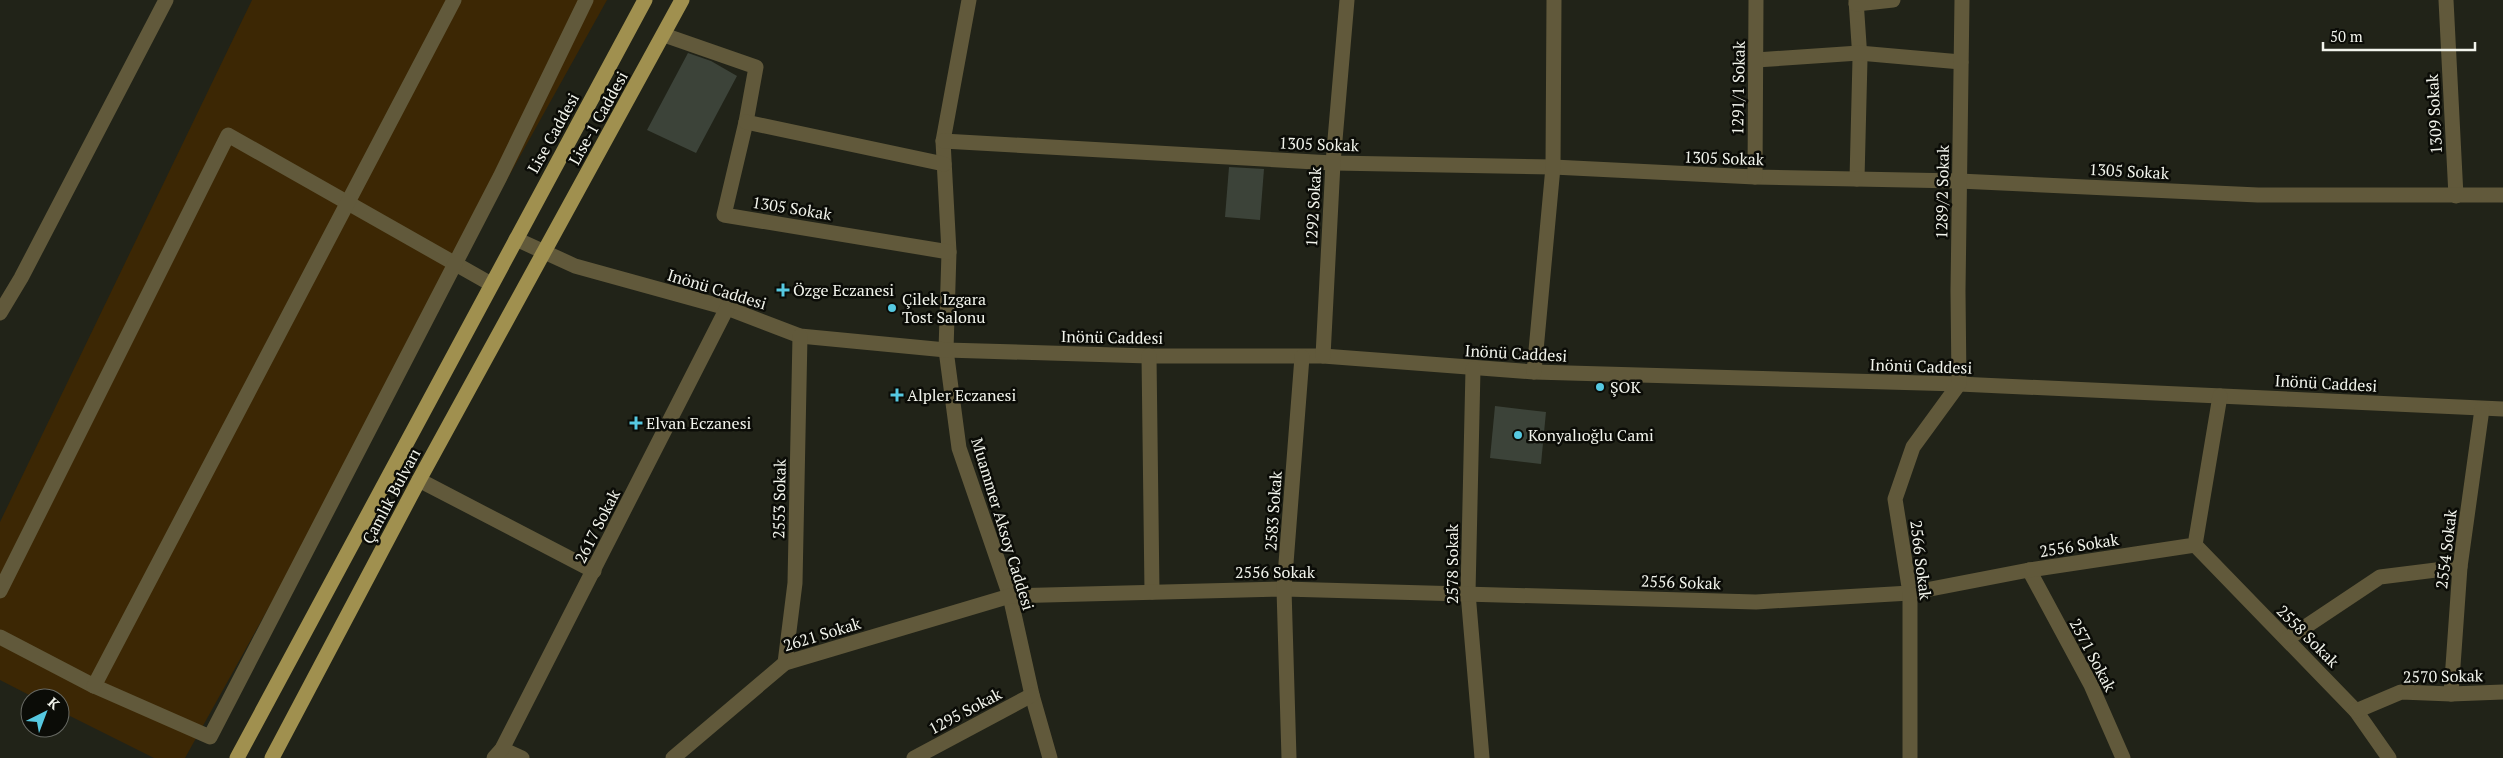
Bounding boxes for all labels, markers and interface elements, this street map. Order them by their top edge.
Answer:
scale bar [2323,20,2476,52]
text: 50 m [2330,26,2363,46]
street label: 1291/1 Sokak [1726,40,1750,135]
street label: Lise-1 Caddesi [563,67,633,169]
street label: 1309 Sokak [2421,73,2447,155]
street label: Lise Caddesi [522,89,584,177]
street label: 1305 Sokak [1279,132,1360,156]
street label: 1289/2 Sokak [1930,144,1954,239]
street label: 1305 Sokak [1684,146,1765,170]
street label: 1305 Sokak [2088,158,2170,184]
street label: 1292 Sokak [1300,166,1326,248]
street label: 1305 Sokak [751,191,834,225]
street label: Inönü Caddesi [665,263,769,315]
place label: Özge Eczanesi [793,279,894,301]
marker: Özge Eczanesi [777,284,789,296]
place label: Çilek Izgara Tost Salonu [902,288,986,328]
marker: Çilek Izgara Tost Salonu [886,302,898,314]
street label: Inönü Caddesi [1061,325,1164,349]
street label: Inönü Caddesi [1464,339,1568,367]
street label: Inönü Caddesi [1869,353,1973,379]
street label: Inönü Caddesi [2274,369,2378,397]
place label: ŞOK [1610,376,1641,398]
marker: ŞOK [1594,381,1606,393]
place label: Alpler Eczanesi [907,384,1017,406]
marker: Alpler Eczanesi [891,389,903,401]
place label: Elvan Eczanesi [646,412,752,434]
marker: Elvan Eczanesi [630,417,642,429]
place label: Konyalıoğlu Cami [1528,424,1654,446]
marker: Konyalıoğlu Cami [1512,429,1524,441]
street label: Muammer Aksoy Caddesi [966,435,1040,613]
street label: Çamlık Bulvarı [357,444,425,548]
street label: 2553 Sokak [767,458,791,539]
street label: 2583 Sokak [1259,470,1287,552]
street label: 2617 Sokak [569,485,625,567]
street label: 2554 Sokak [2430,507,2462,590]
street label: 2566 Sokak [1905,519,1937,602]
street label: 2578 Sokak [1441,523,1463,604]
street label: 2556 Sokak [2038,528,2121,562]
street label: 2556 Sokak [1235,561,1316,583]
street label: 2556 Sokak [1641,570,1722,594]
street label: 2558 Sokak [2272,600,2345,673]
street label: 2621 Sokak [781,612,864,656]
street label: 2571 Sokak [2065,615,2122,696]
street label: 2570 Sokak [2403,664,2484,688]
street label: 1295 Sokak [925,682,1006,739]
north arrow [20,688,70,738]
text: K [44,693,64,713]

